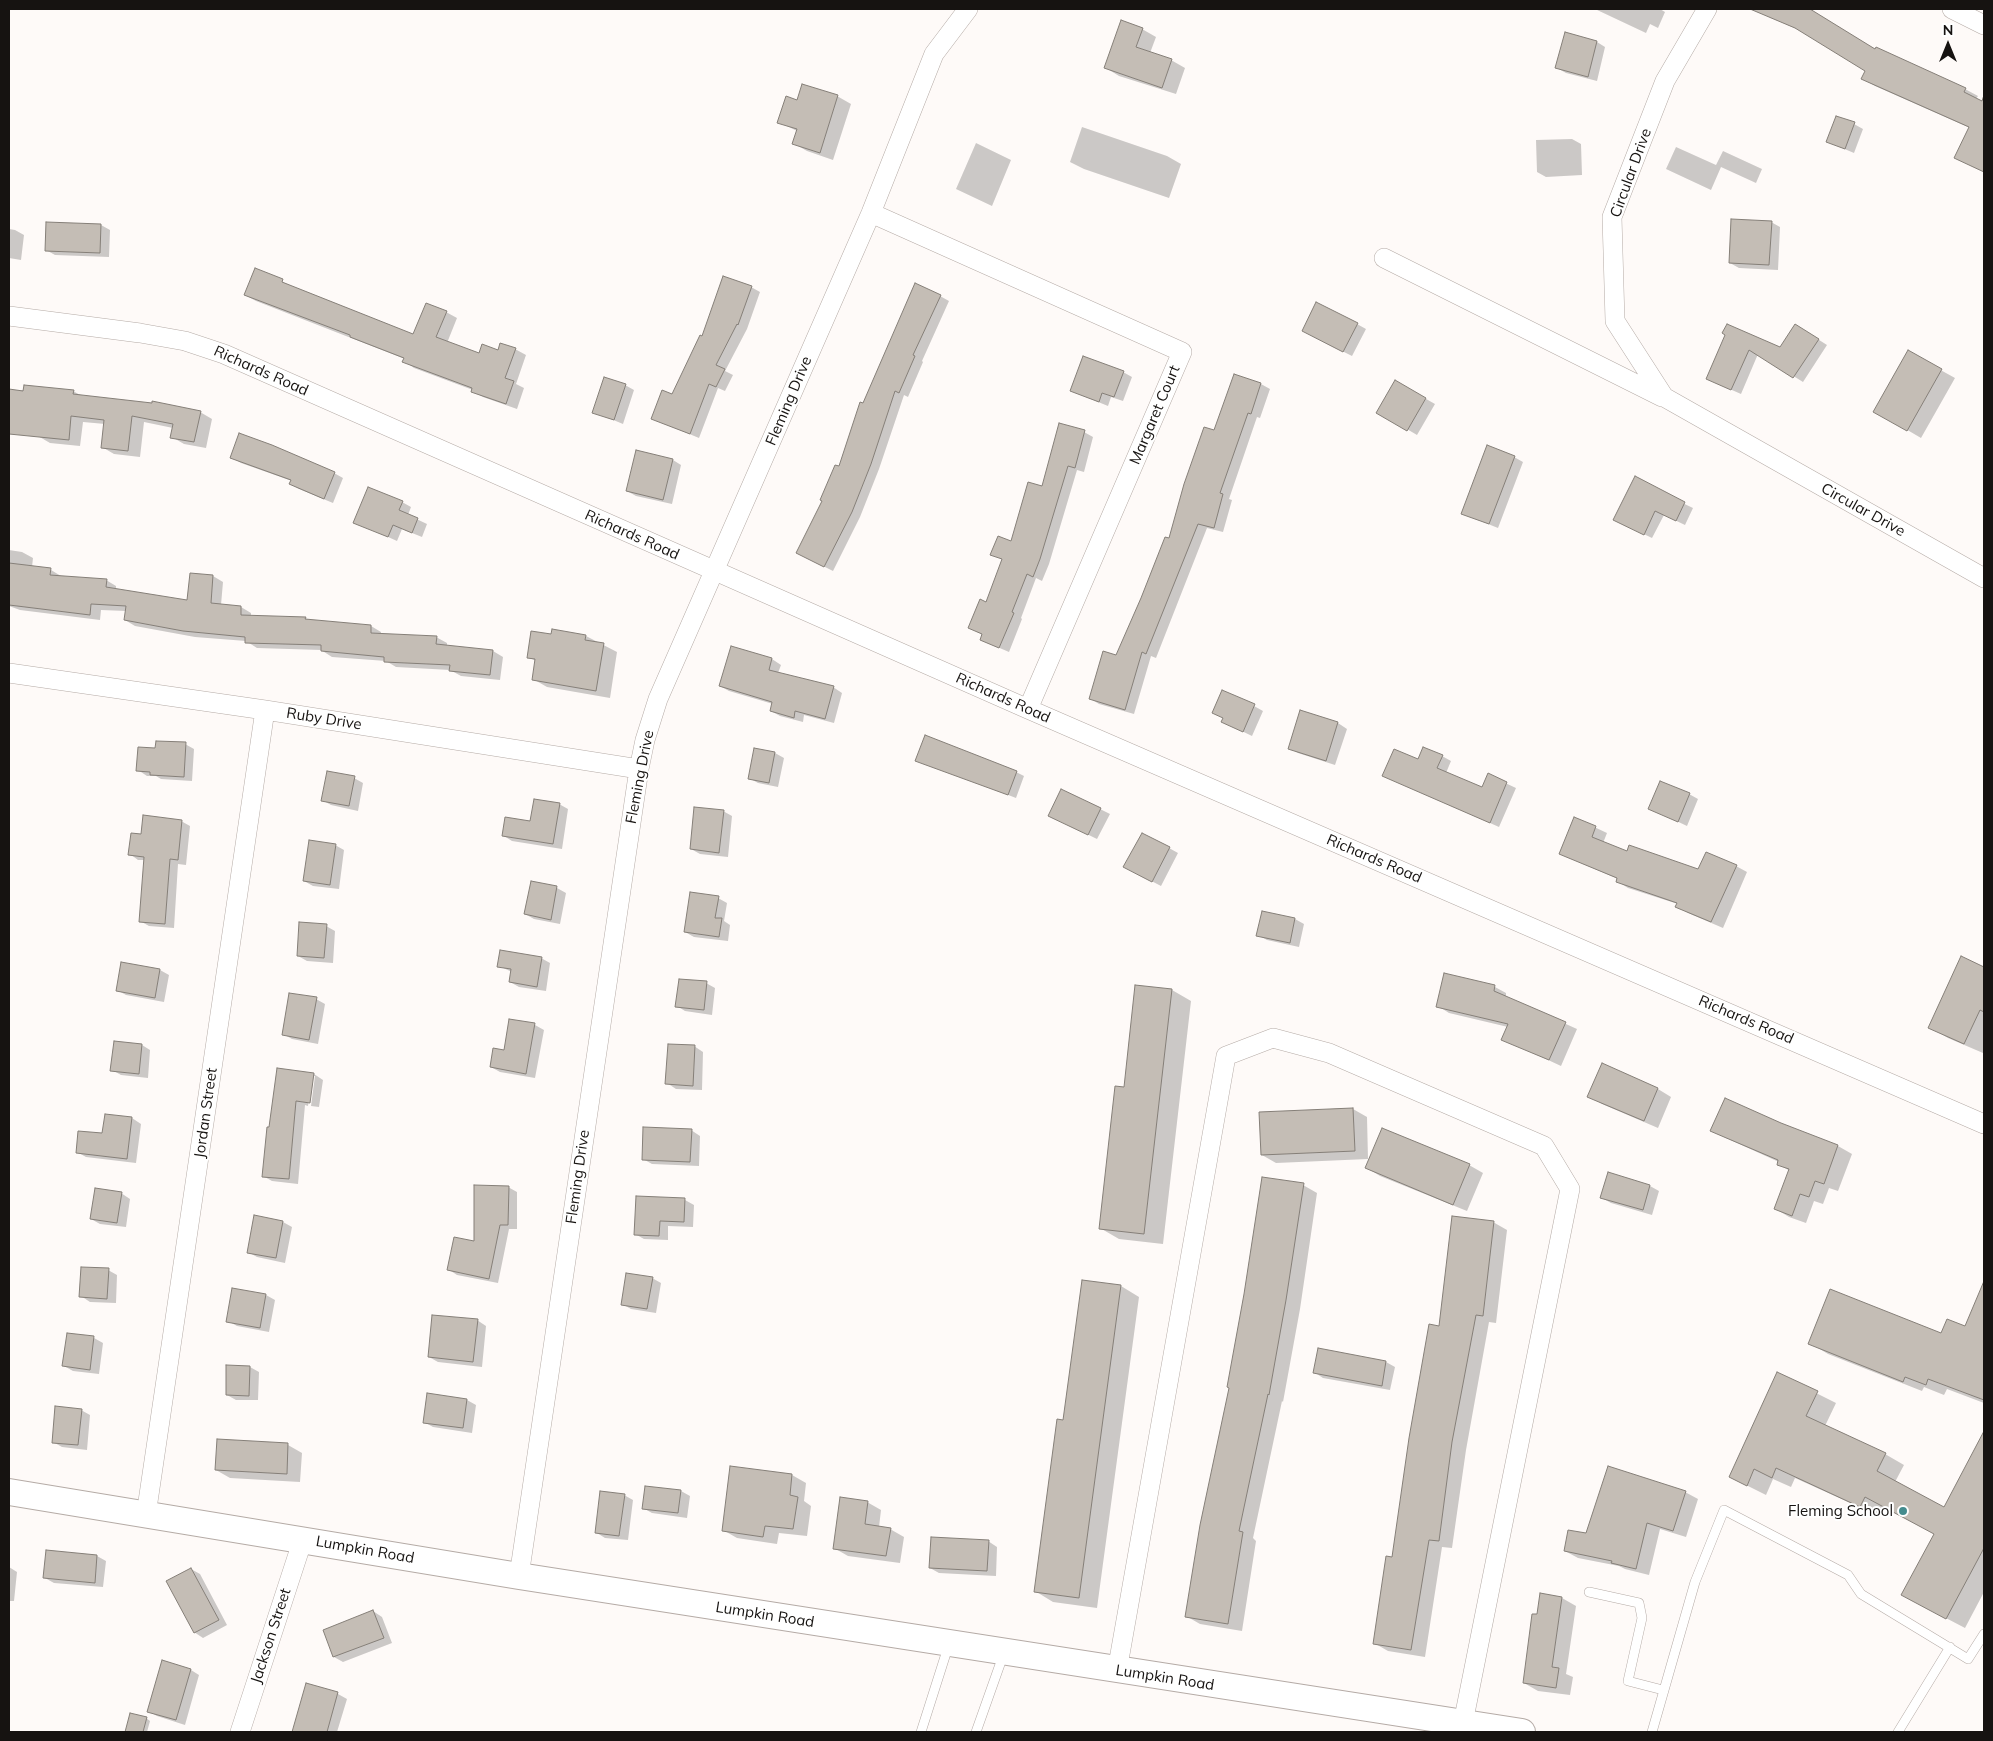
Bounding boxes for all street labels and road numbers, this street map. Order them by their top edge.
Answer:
street label: Circular Drive [1607,126,1655,220]
street label: Richards Road [211,342,311,400]
street label: Fleming Drive [762,354,816,448]
street label: Margaret Court [1126,363,1184,467]
street label: Circular Drive [1818,479,1908,541]
street label: Richards Road [582,506,682,564]
street label: Richards Road [953,669,1053,727]
street label: Ruby Drive [285,704,363,734]
street label: Fleming Drive [622,729,658,825]
street label: Richards Road [1324,831,1424,887]
street label: Richards Road [1696,992,1796,1048]
street label: Jordan Street [191,1067,221,1159]
street label: Fleming Drive [562,1129,594,1225]
street label: Lumpkin Road [314,1532,416,1568]
street label: Jackson Street [247,1586,295,1686]
street label: Lumpkin Road [714,1598,816,1632]
street label: Lumpkin Road [1114,1661,1216,1695]

